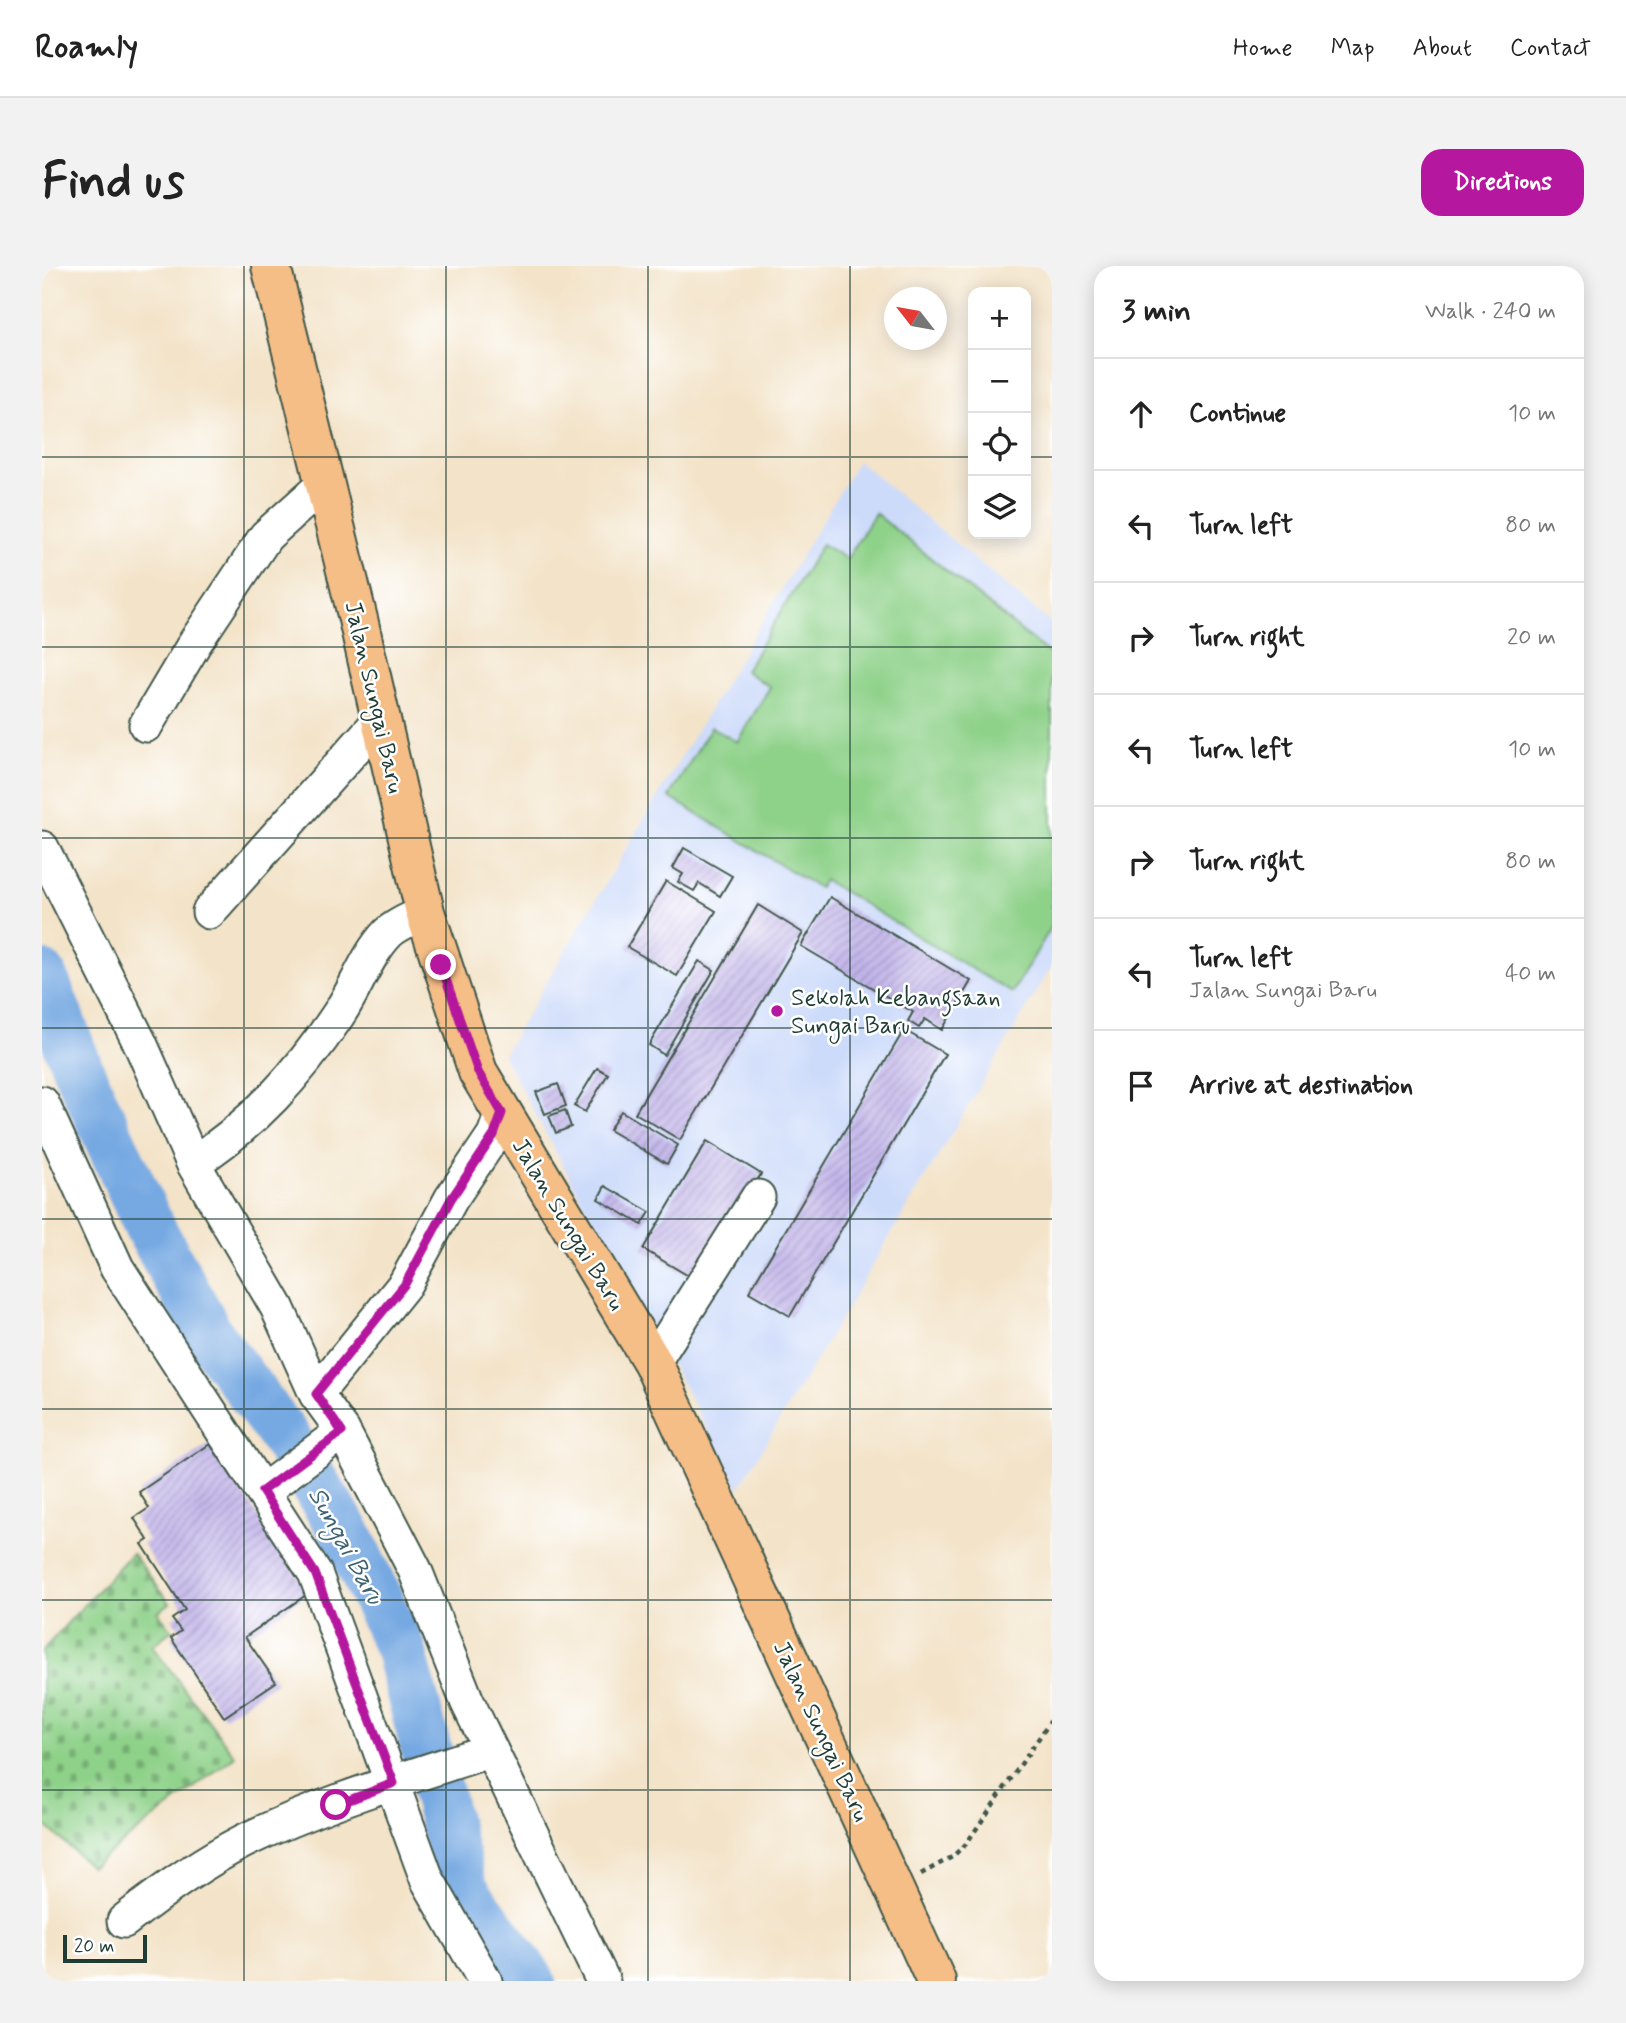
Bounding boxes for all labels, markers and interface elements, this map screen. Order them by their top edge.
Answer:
text: Roamly [35,26,138,70]
text: Home [1233,33,1293,64]
text: Map [1331,33,1375,64]
text: About [1413,33,1472,64]
text: Contact [1510,33,1591,64]
button: Directions [1421,149,1584,216]
text: Find us [42,150,185,215]
north arrow [884,287,947,350]
map controls [968,287,1031,539]
button: + [968,287,1031,350]
text: 3 min [1122,292,1191,331]
text: Walk · 240 m [1425,297,1556,327]
button: − [968,350,1031,413]
icon: ahead [1122,395,1160,433]
text: Continue [1189,397,1286,431]
text: 10 m [1508,399,1556,429]
button: locate [968,413,1031,476]
button: layers [968,476,1031,539]
icon: left [1122,507,1160,545]
text: Turn left [1189,509,1293,543]
text: 80 m [1505,511,1556,541]
street label: Jalan Sungai Baru [334,598,411,797]
icon: right [1122,619,1160,657]
text: Turn right [1189,621,1305,655]
text: 20 m [1507,623,1556,653]
icon: left [1122,731,1160,769]
text: Turn left [1189,733,1293,767]
text: 10 m [1508,735,1556,765]
icon: right [1122,843,1160,881]
text: Turn right [1189,845,1305,879]
text: 80 m [1505,847,1556,877]
text: Turn left [1189,942,1293,976]
route end [425,949,456,980]
icon: left [1122,955,1160,993]
text: 40 m [1505,959,1556,989]
text: Jalan Sungai Baru [1189,976,1377,1006]
place label: Sekolah Kebangsaan Sungai Baru [791,983,1001,1044]
marker: Sekolah Kebangsaan Sungai Baru [769,1003,785,1019]
icon: arrive [1122,1067,1160,1105]
text: Arrive at destination [1189,1069,1413,1103]
street label: Jalan Sungai Baru [502,1133,632,1318]
water label: Sungai Baru [297,1481,392,1612]
street label: Jalan Sungai Baru [763,1636,876,1828]
route start [320,1789,351,1820]
scale bar [63,1932,147,1964]
text: 20 m [74,1934,114,1959]

